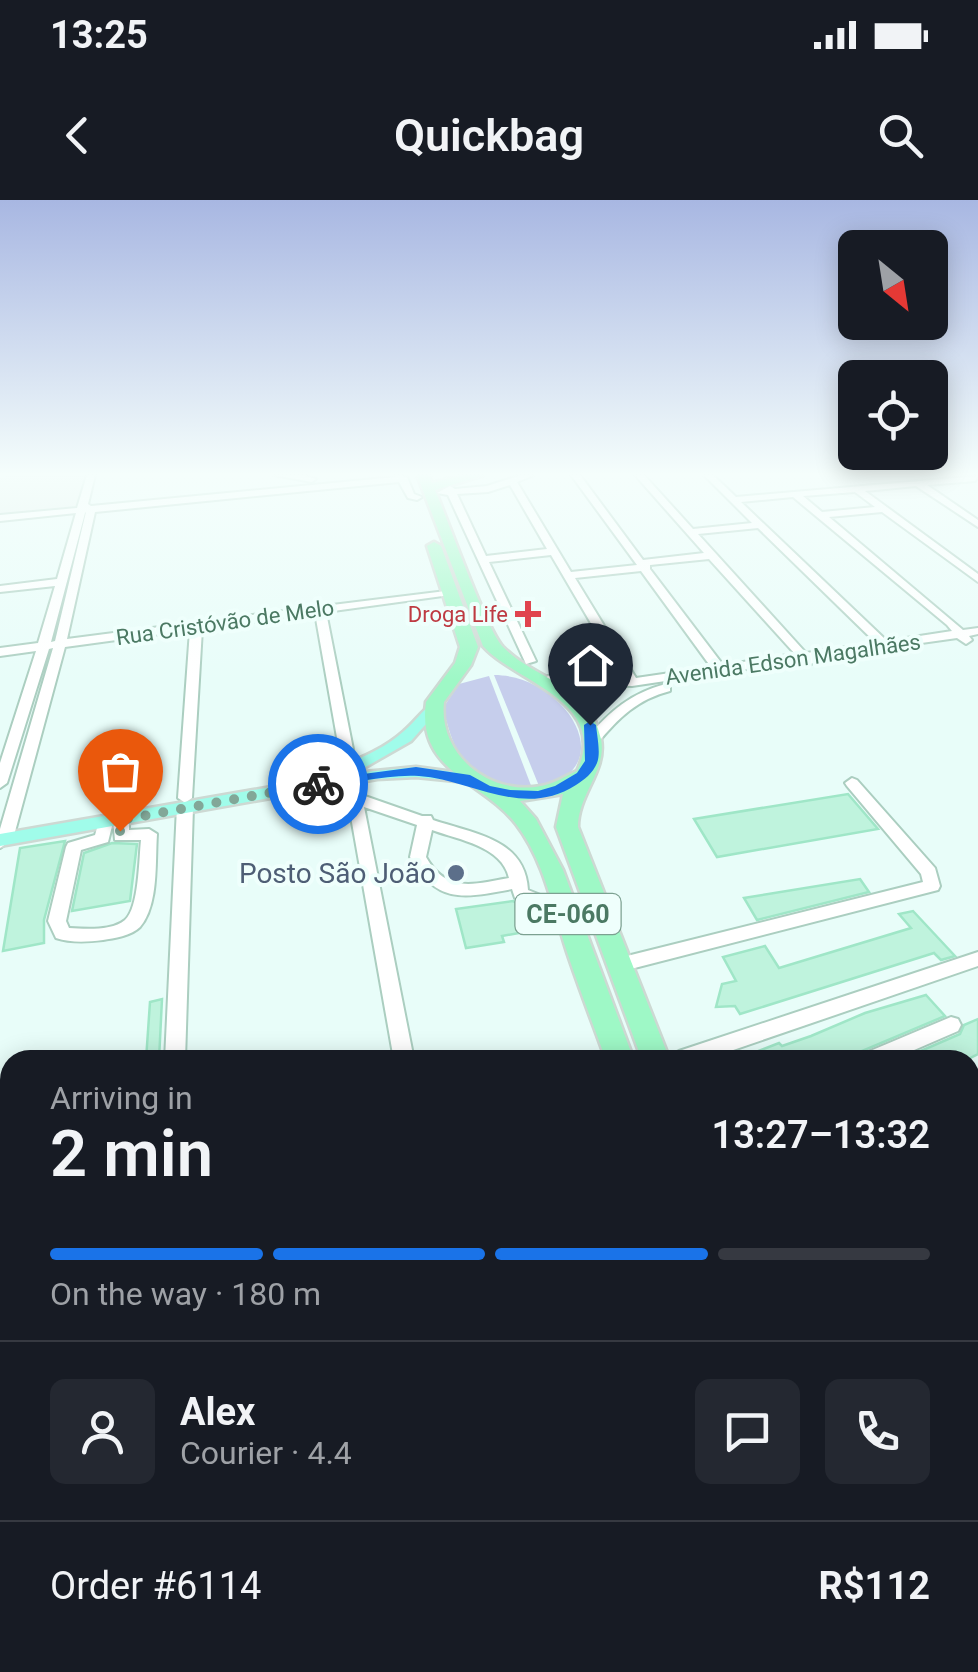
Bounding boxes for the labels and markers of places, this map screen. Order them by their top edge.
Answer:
place label: Droga Life [408,602,508,627]
marker: Droga Life [517,603,539,625]
pin [548,623,633,726]
pin [78,729,163,832]
place label: Posto São João [239,857,436,890]
marker: Posto São João [445,862,467,884]

